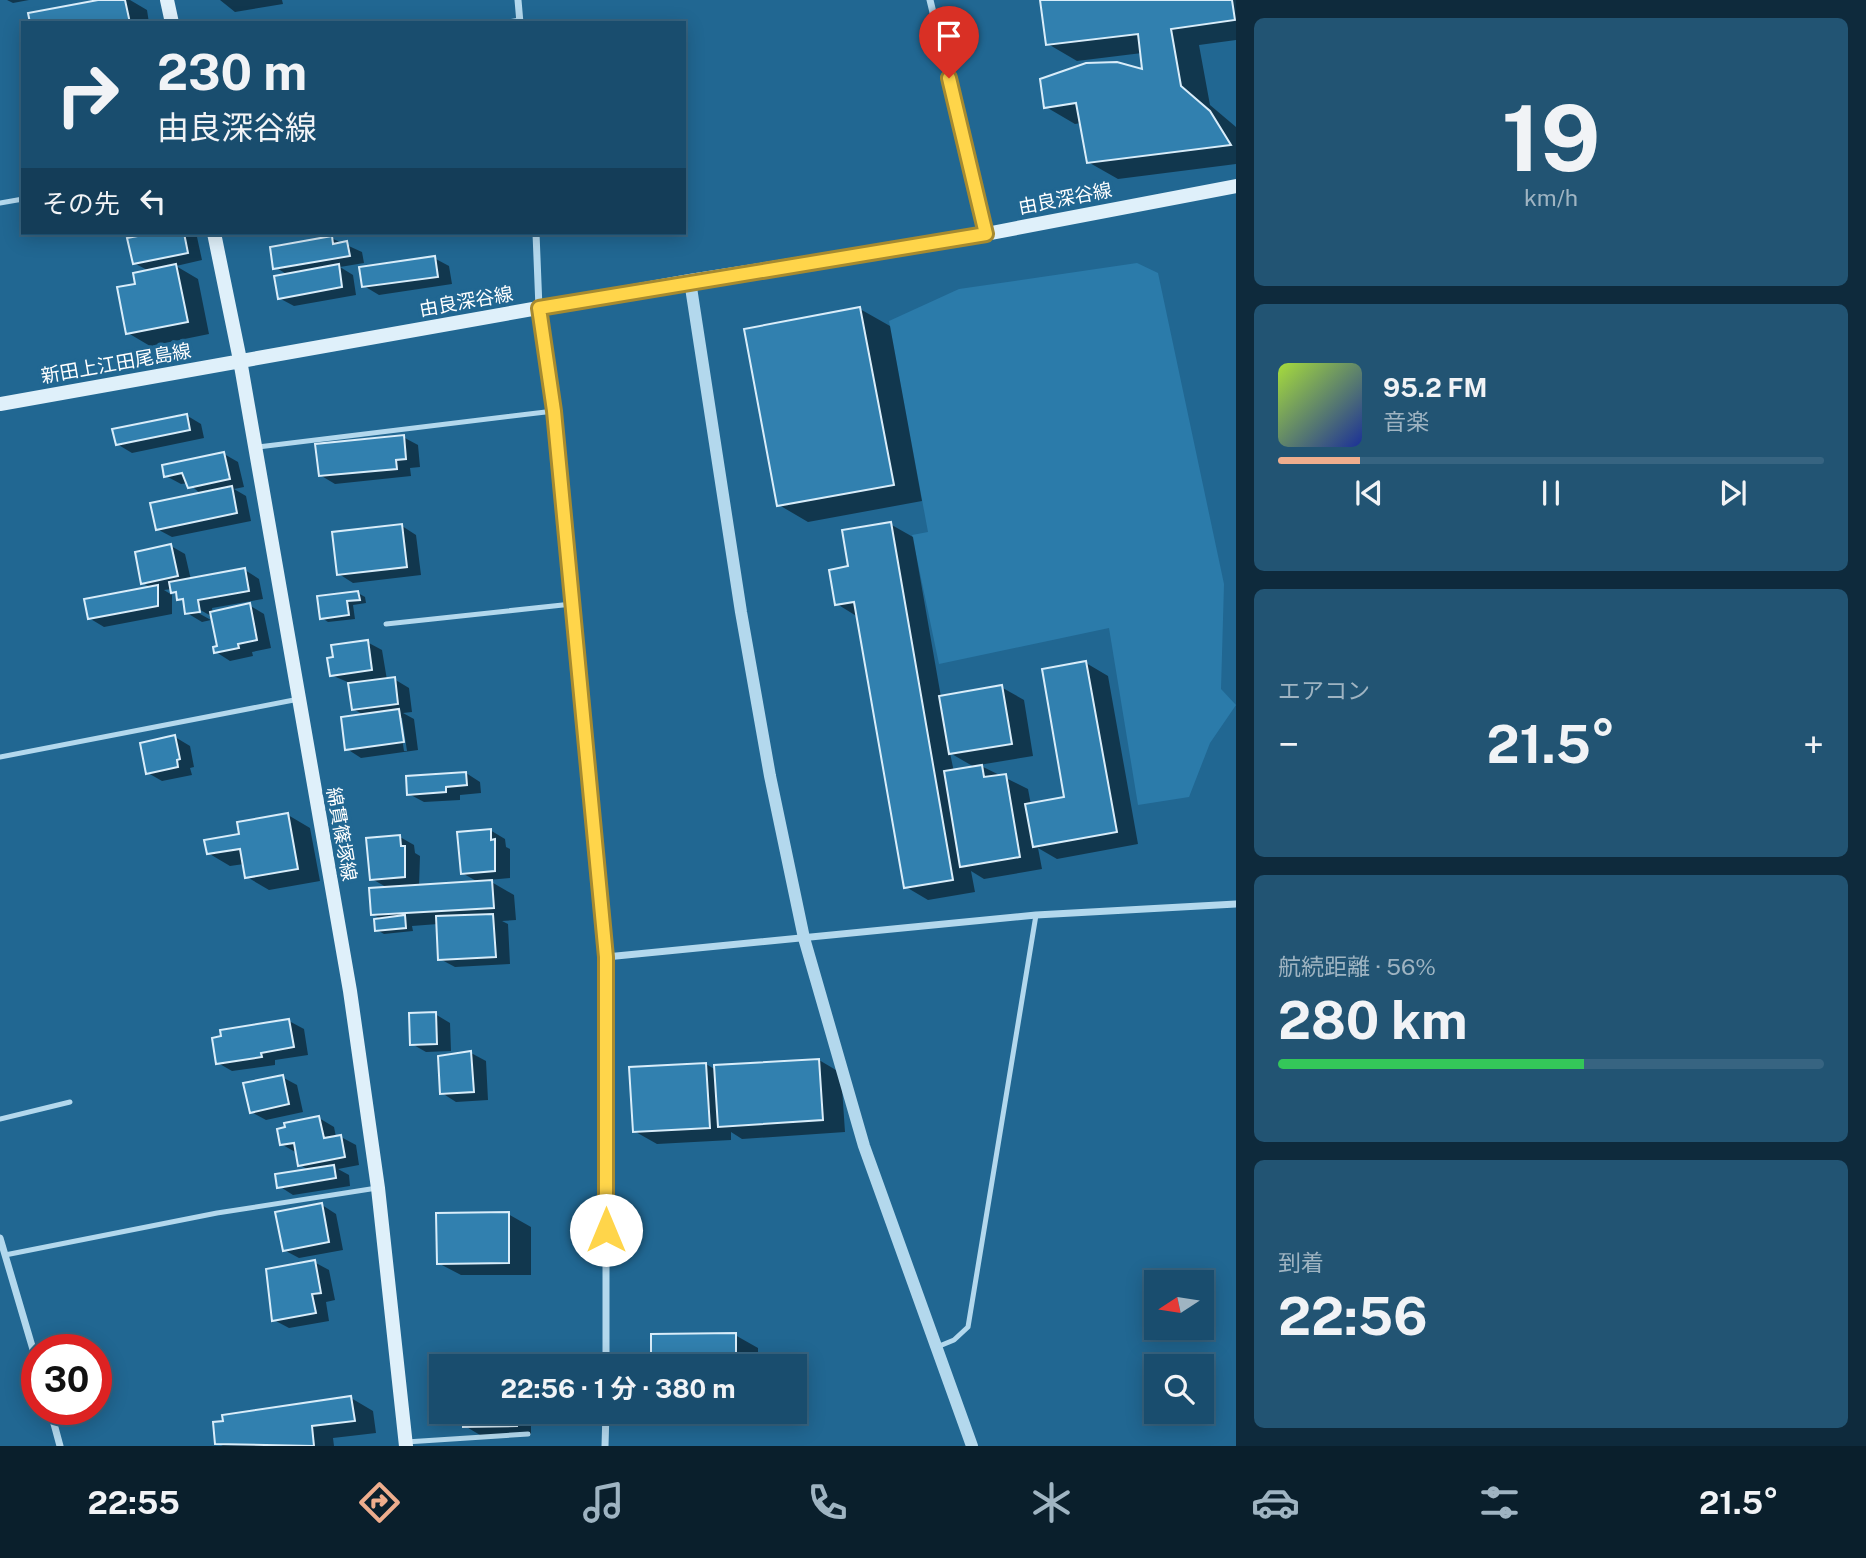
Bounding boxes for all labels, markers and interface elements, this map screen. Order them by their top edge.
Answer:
pin [919,6,979,78]
icon: arrive [930,17,968,55]
text: 230 m [157,43,307,101]
icon: right [42,49,133,140]
text: 19 [1502,85,1600,191]
text: 由良深谷線 [157,109,317,146]
street label: 由良深谷線 [1016,178,1114,218]
icon: left [134,182,172,220]
text: km/h [1524,184,1578,211]
text: その先 [42,188,120,219]
street label: 由良深谷線 [417,282,515,320]
street label: 新田上江田尾島線 [39,339,193,387]
text: 95.2 FM [1383,372,1487,403]
text: 音楽 [1383,408,1429,435]
icon: previous [1350,474,1388,512]
icon: pause [1532,474,1570,512]
icon: next [1714,474,1752,512]
text: エアコン [1278,677,1370,704]
text: 21.5° [1486,714,1616,775]
text: − [1278,722,1299,767]
text: + [1803,722,1824,767]
street label: 綿貫篠塚線 [323,785,361,883]
text: 航続距離 · 56% [1278,953,1436,980]
text: 280 km [1278,990,1468,1051]
position arrow [569,1193,643,1267]
text: 到着 [1278,1249,1324,1276]
north arrow [1144,1270,1214,1340]
map controls [1144,1270,1214,1424]
text: 22:56 [1278,1286,1428,1347]
speed limit sign: 30 [21,1334,112,1425]
button: search [1144,1354,1214,1424]
text: 22:56 · 1 分 · 380 m [501,1373,735,1404]
icon: directions [355,1478,404,1527]
icon: music [579,1478,628,1527]
icon: phone [803,1478,852,1527]
icon: climate [1027,1478,1076,1527]
icon: car [1251,1478,1300,1527]
icon: filters [1475,1478,1524,1527]
text: 22:55 [88,1484,180,1521]
text: 21.5° [1699,1484,1778,1521]

